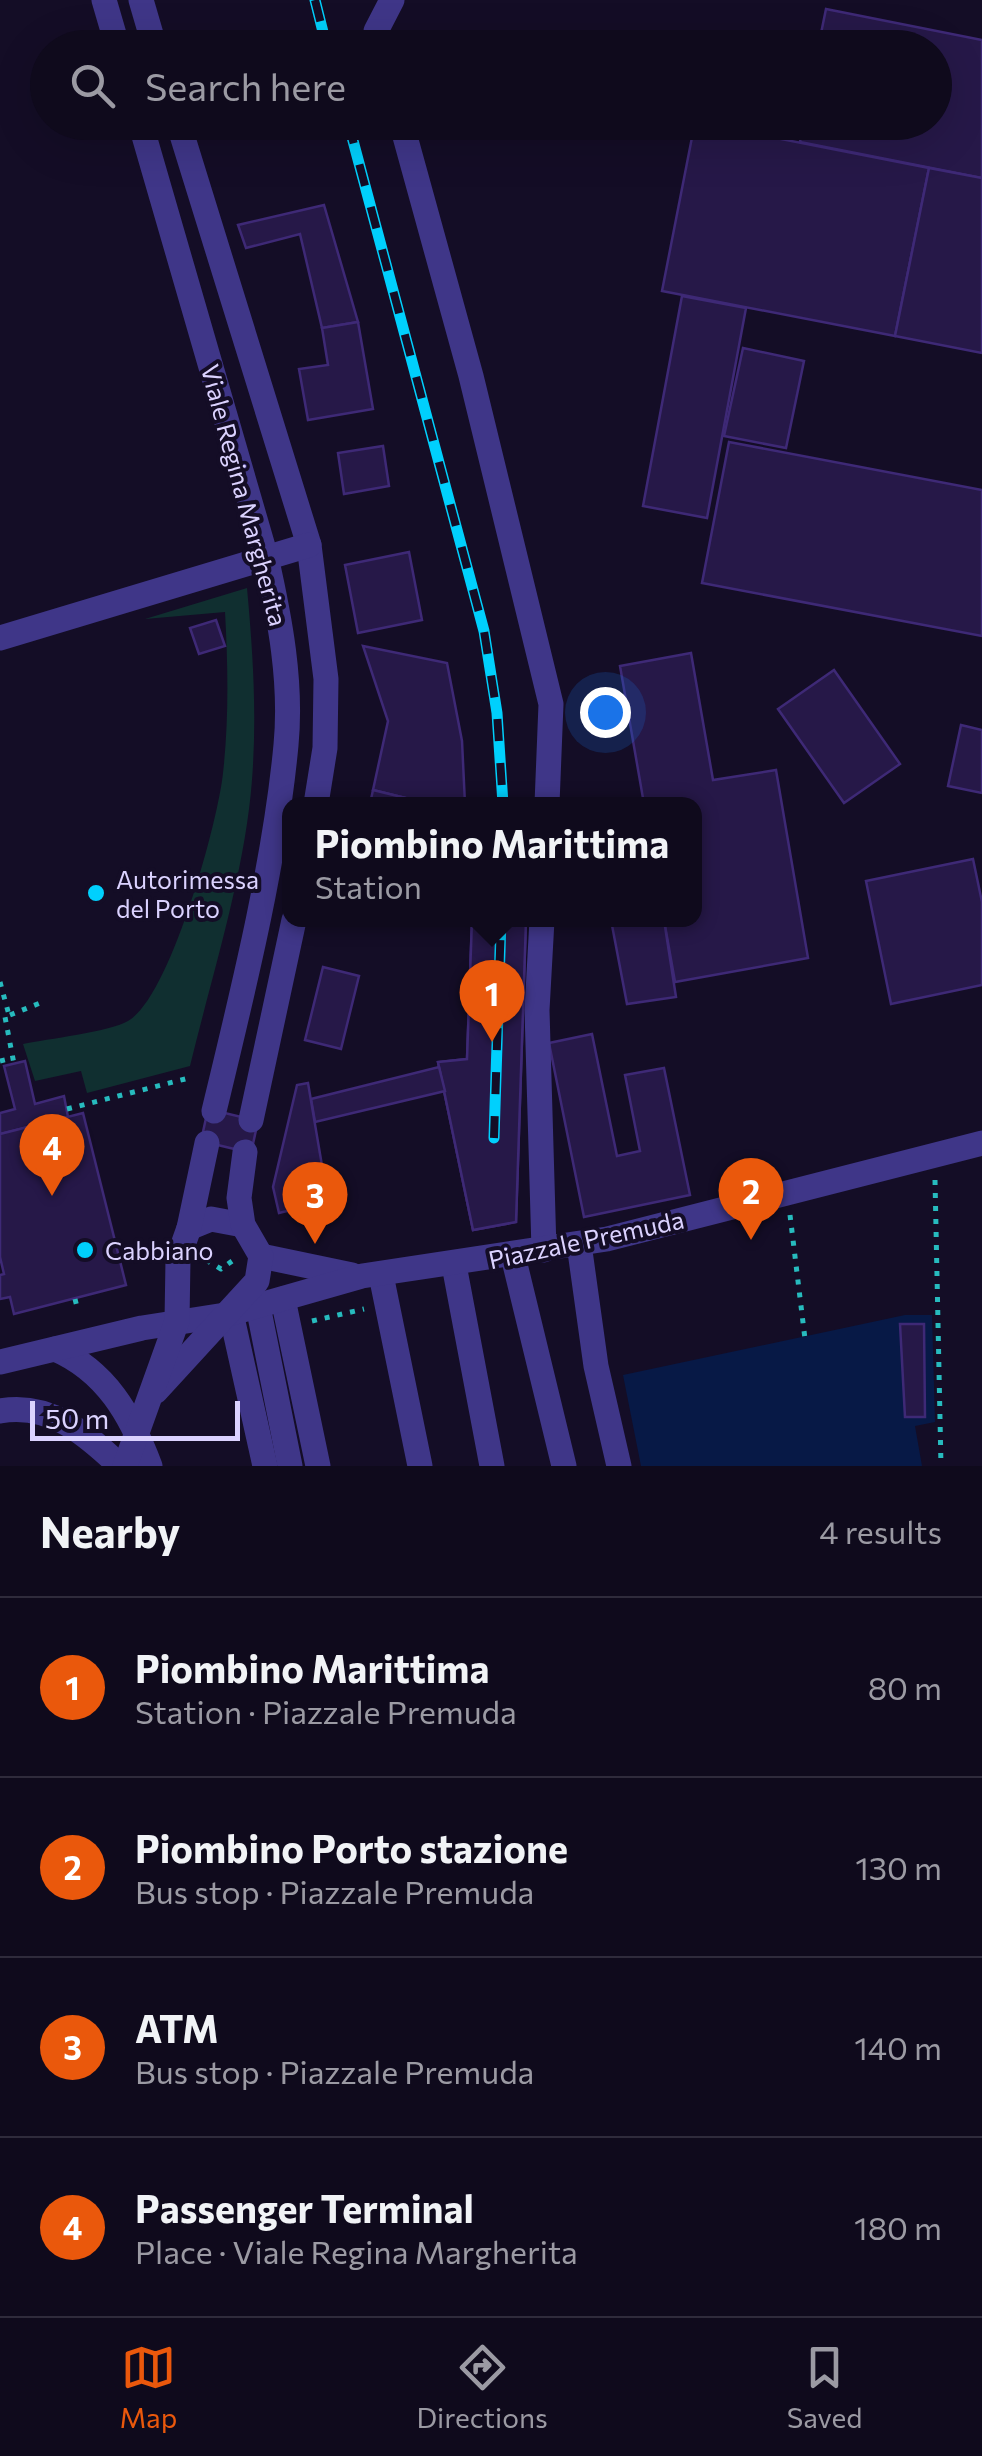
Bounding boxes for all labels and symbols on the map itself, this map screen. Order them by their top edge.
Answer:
street label: Viale Regina Margherita [196,361,294,629]
your location [580,687,631,738]
place label: Autorimessa del Porto [116,864,259,923]
marker: Autorimessa del Porto [85,882,107,904]
pin: 1 [460,960,524,1042]
pin: 4 [20,1114,84,1196]
pin: 2 [718,1158,784,1240]
pin: 3 [282,1162,348,1244]
street label: Piazzale Premuda [485,1204,687,1274]
place label: Cabbiano [105,1235,214,1265]
marker: Cabbiano [74,1239,96,1261]
scale bar [30,1396,240,1440]

